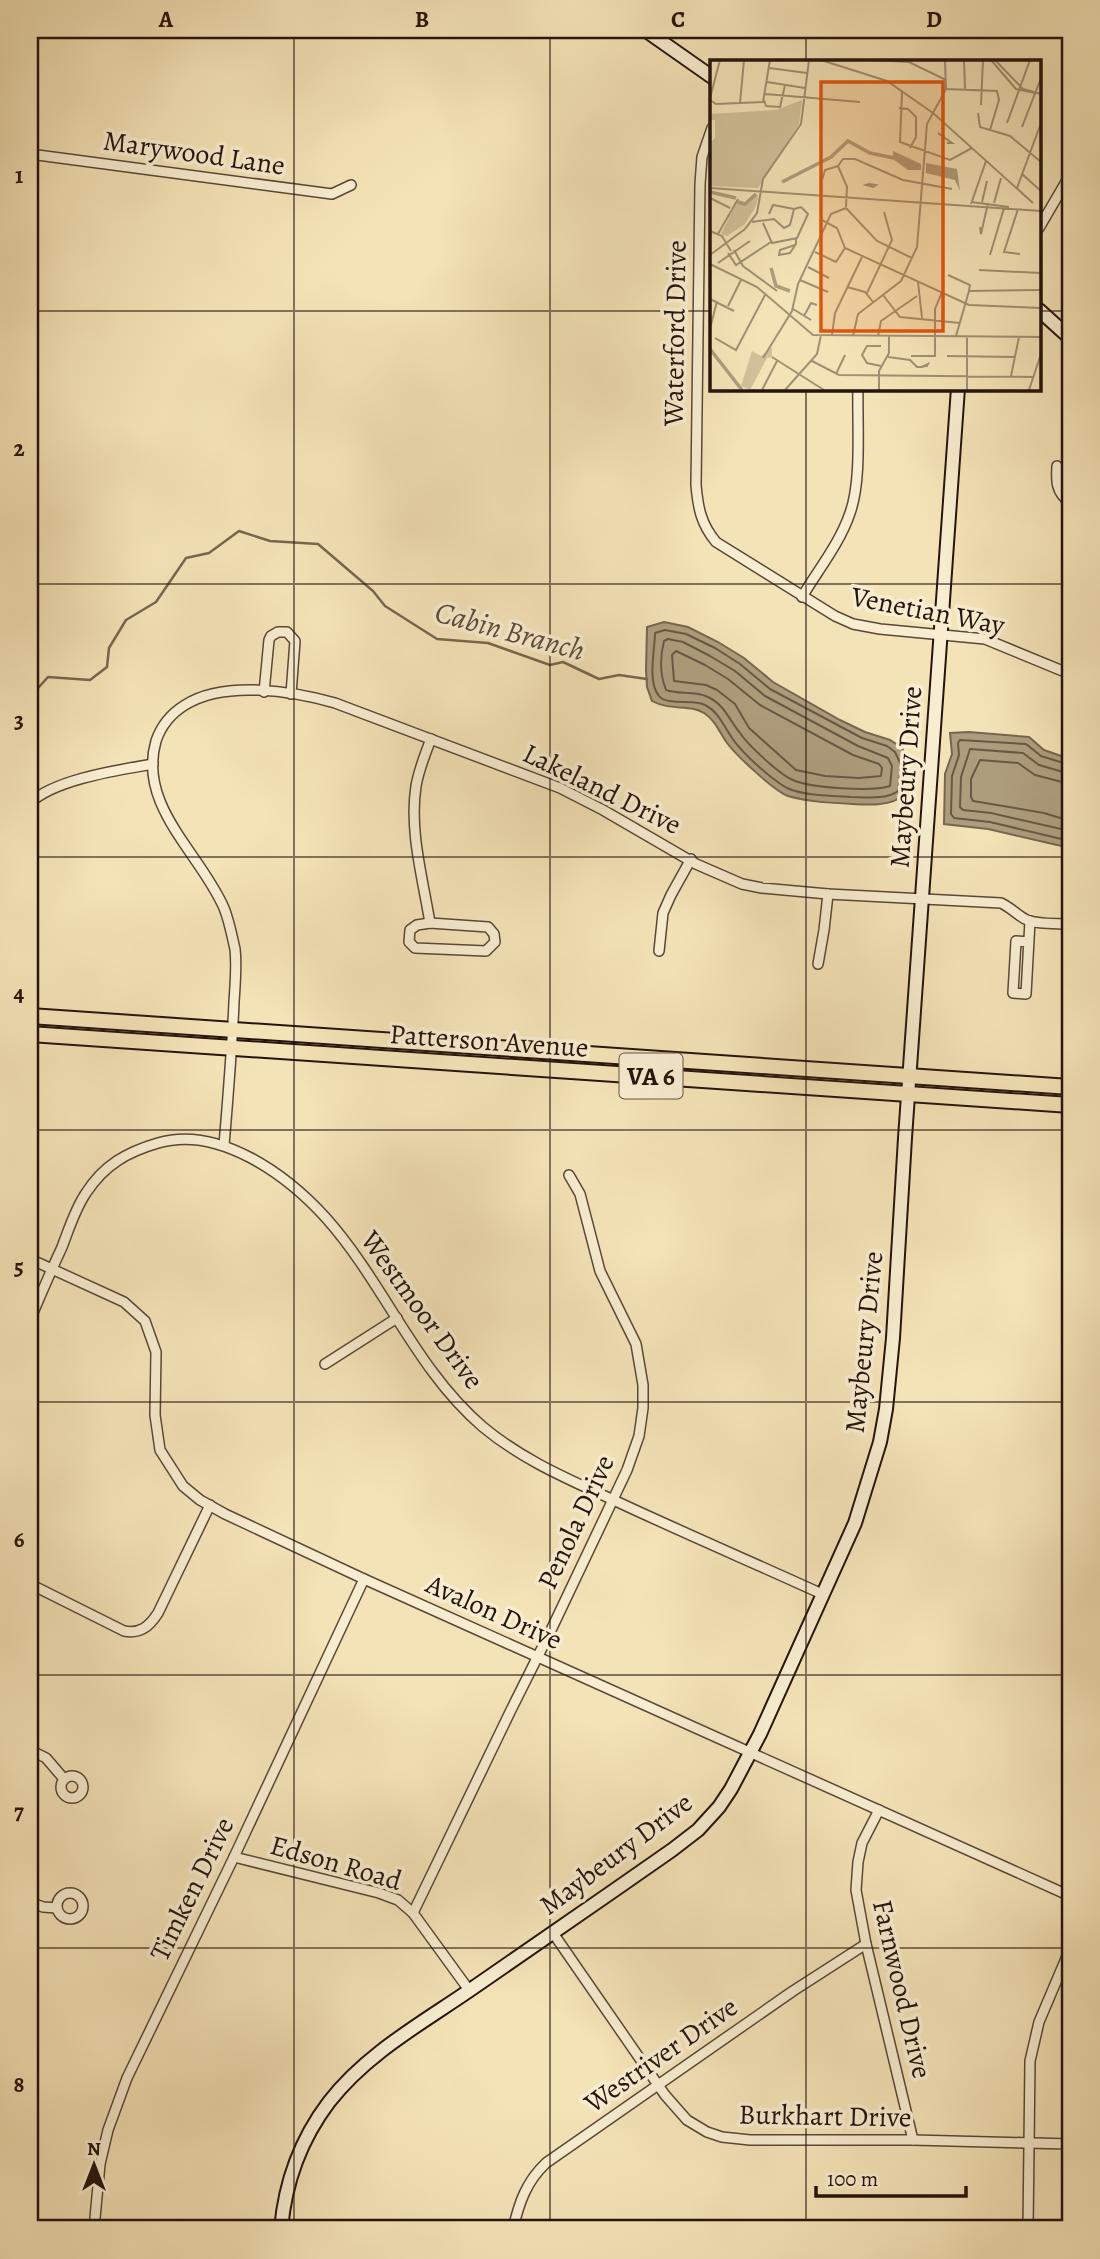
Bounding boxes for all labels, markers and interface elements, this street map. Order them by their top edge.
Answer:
text: A [158,4,174,35]
text: B [415,4,429,35]
text: C [671,4,685,35]
text: D [926,4,942,35]
inset map [710,60,1040,390]
street label: Marywood Lane [101,121,287,185]
text: 1 [15,160,23,191]
street label: Waterford Drive [654,240,696,427]
text: 2 [13,433,25,464]
street label: Venetian Way [847,577,1008,645]
water label: Cabin Branch [431,592,589,670]
street label: Maybeury Drive [881,685,931,869]
text: 3 [14,705,24,736]
street label: Lakeland Drive [516,734,688,844]
text: 4 [14,978,25,1009]
street label: Patterson Avenue [388,1015,590,1067]
road number: VA 6 [620,1054,682,1098]
street label: Westmoor Drive [351,1222,492,1397]
street label: Maybeury Drive [836,1249,892,1435]
text: 5 [14,1251,24,1282]
street label: Penola Drive [528,1449,624,1595]
text: 6 [14,1524,25,1555]
street label: Avalon Drive [419,1565,568,1659]
street label: Maybeury Drive [532,1784,700,1924]
text: 7 [14,1796,24,1827]
street label: Timken Drive [141,1811,243,1967]
street label: Edson Road [266,1826,407,1900]
street label: Farnwood Drive [863,1896,941,2082]
street label: Westriver Drive [576,1988,745,2123]
text: 8 [13,2069,25,2100]
street label: Burkhart Drive [738,2095,912,2137]
north arrow [60,2130,130,2200]
text: N [87,2136,101,2162]
scale bar [816,2154,967,2198]
text: 100 m [827,2165,878,2193]

